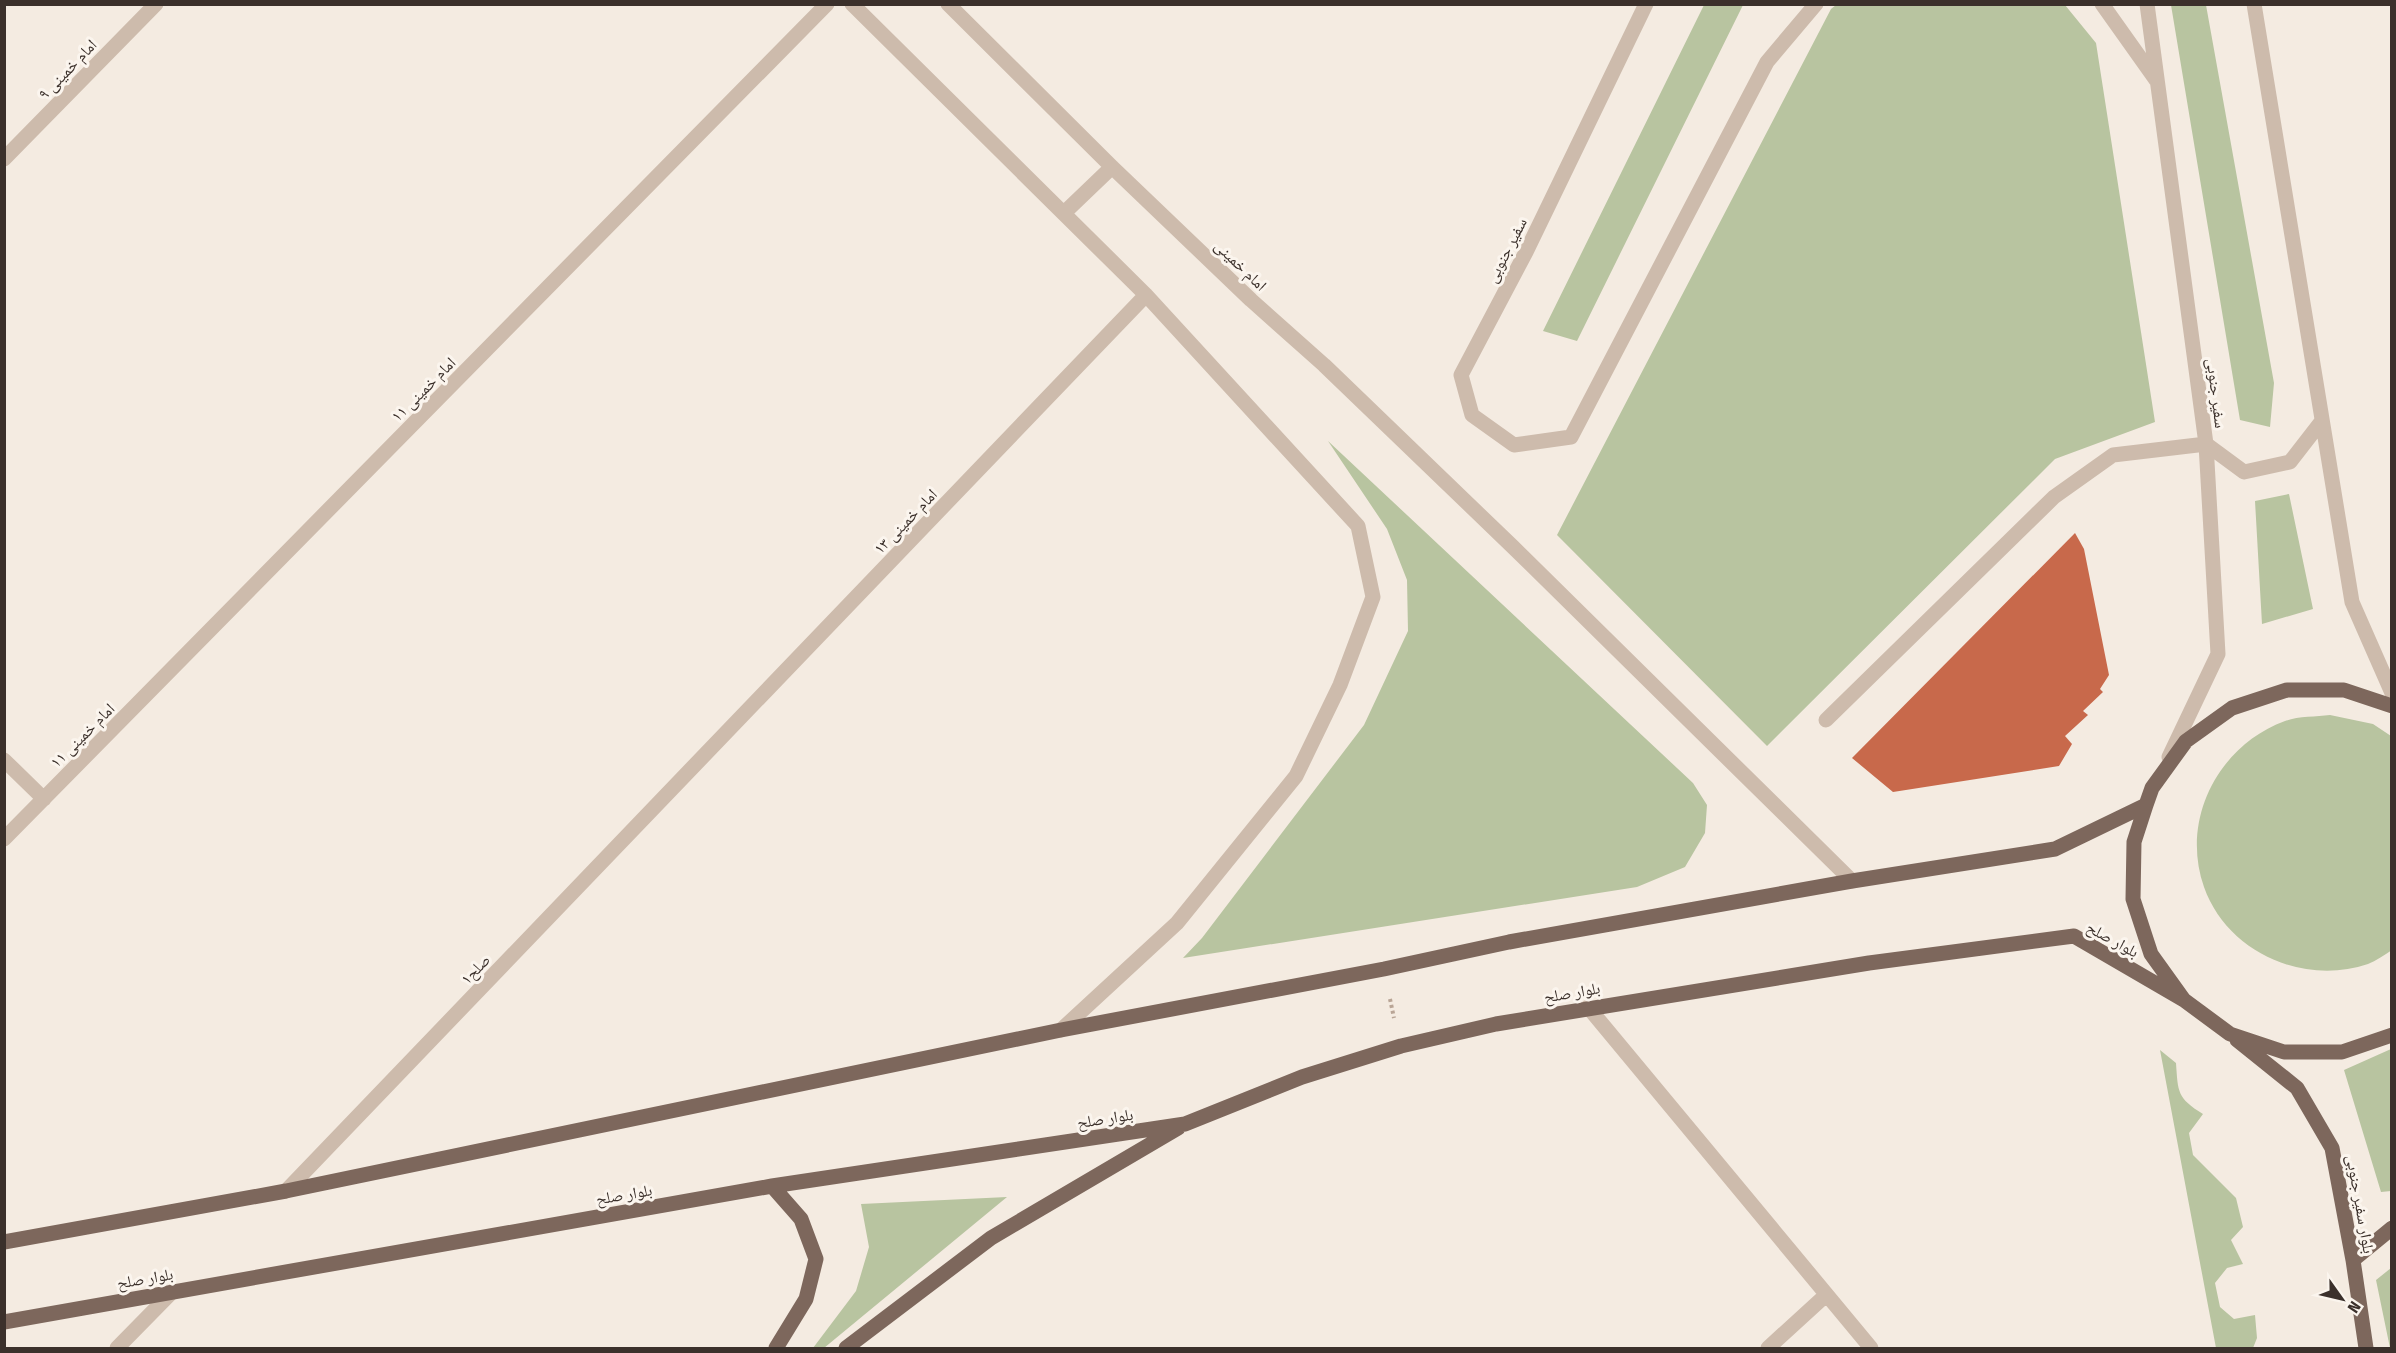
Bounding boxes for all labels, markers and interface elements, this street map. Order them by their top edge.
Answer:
street label: امام خمینی ۹ [34,35,101,104]
street label: سفیر جنوبی [1482,215,1532,286]
street label: امام خمینی [1210,236,1271,295]
street label: امام خمینی ۱۱ [387,353,460,426]
street label: سفیر جنوبی [2202,357,2230,429]
street label: امام خمینی ۱۳ [870,485,942,559]
street label: امام خمینی ۱۱ [46,699,119,772]
street label: بلوار صلح [2083,917,2142,962]
street label: ۱صلح [457,950,495,989]
street label: بلوار صلح [1543,978,1602,1008]
street label: بلوار صلح [1076,1105,1135,1133]
street label: بلوار سفیر جنوبی [2341,1153,2379,1255]
street label: بلوار صلح [595,1180,654,1210]
street label: بلوار صلح [116,1264,175,1294]
north arrow [2312,1269,2372,1329]
text: N [2343,1298,2365,1316]

